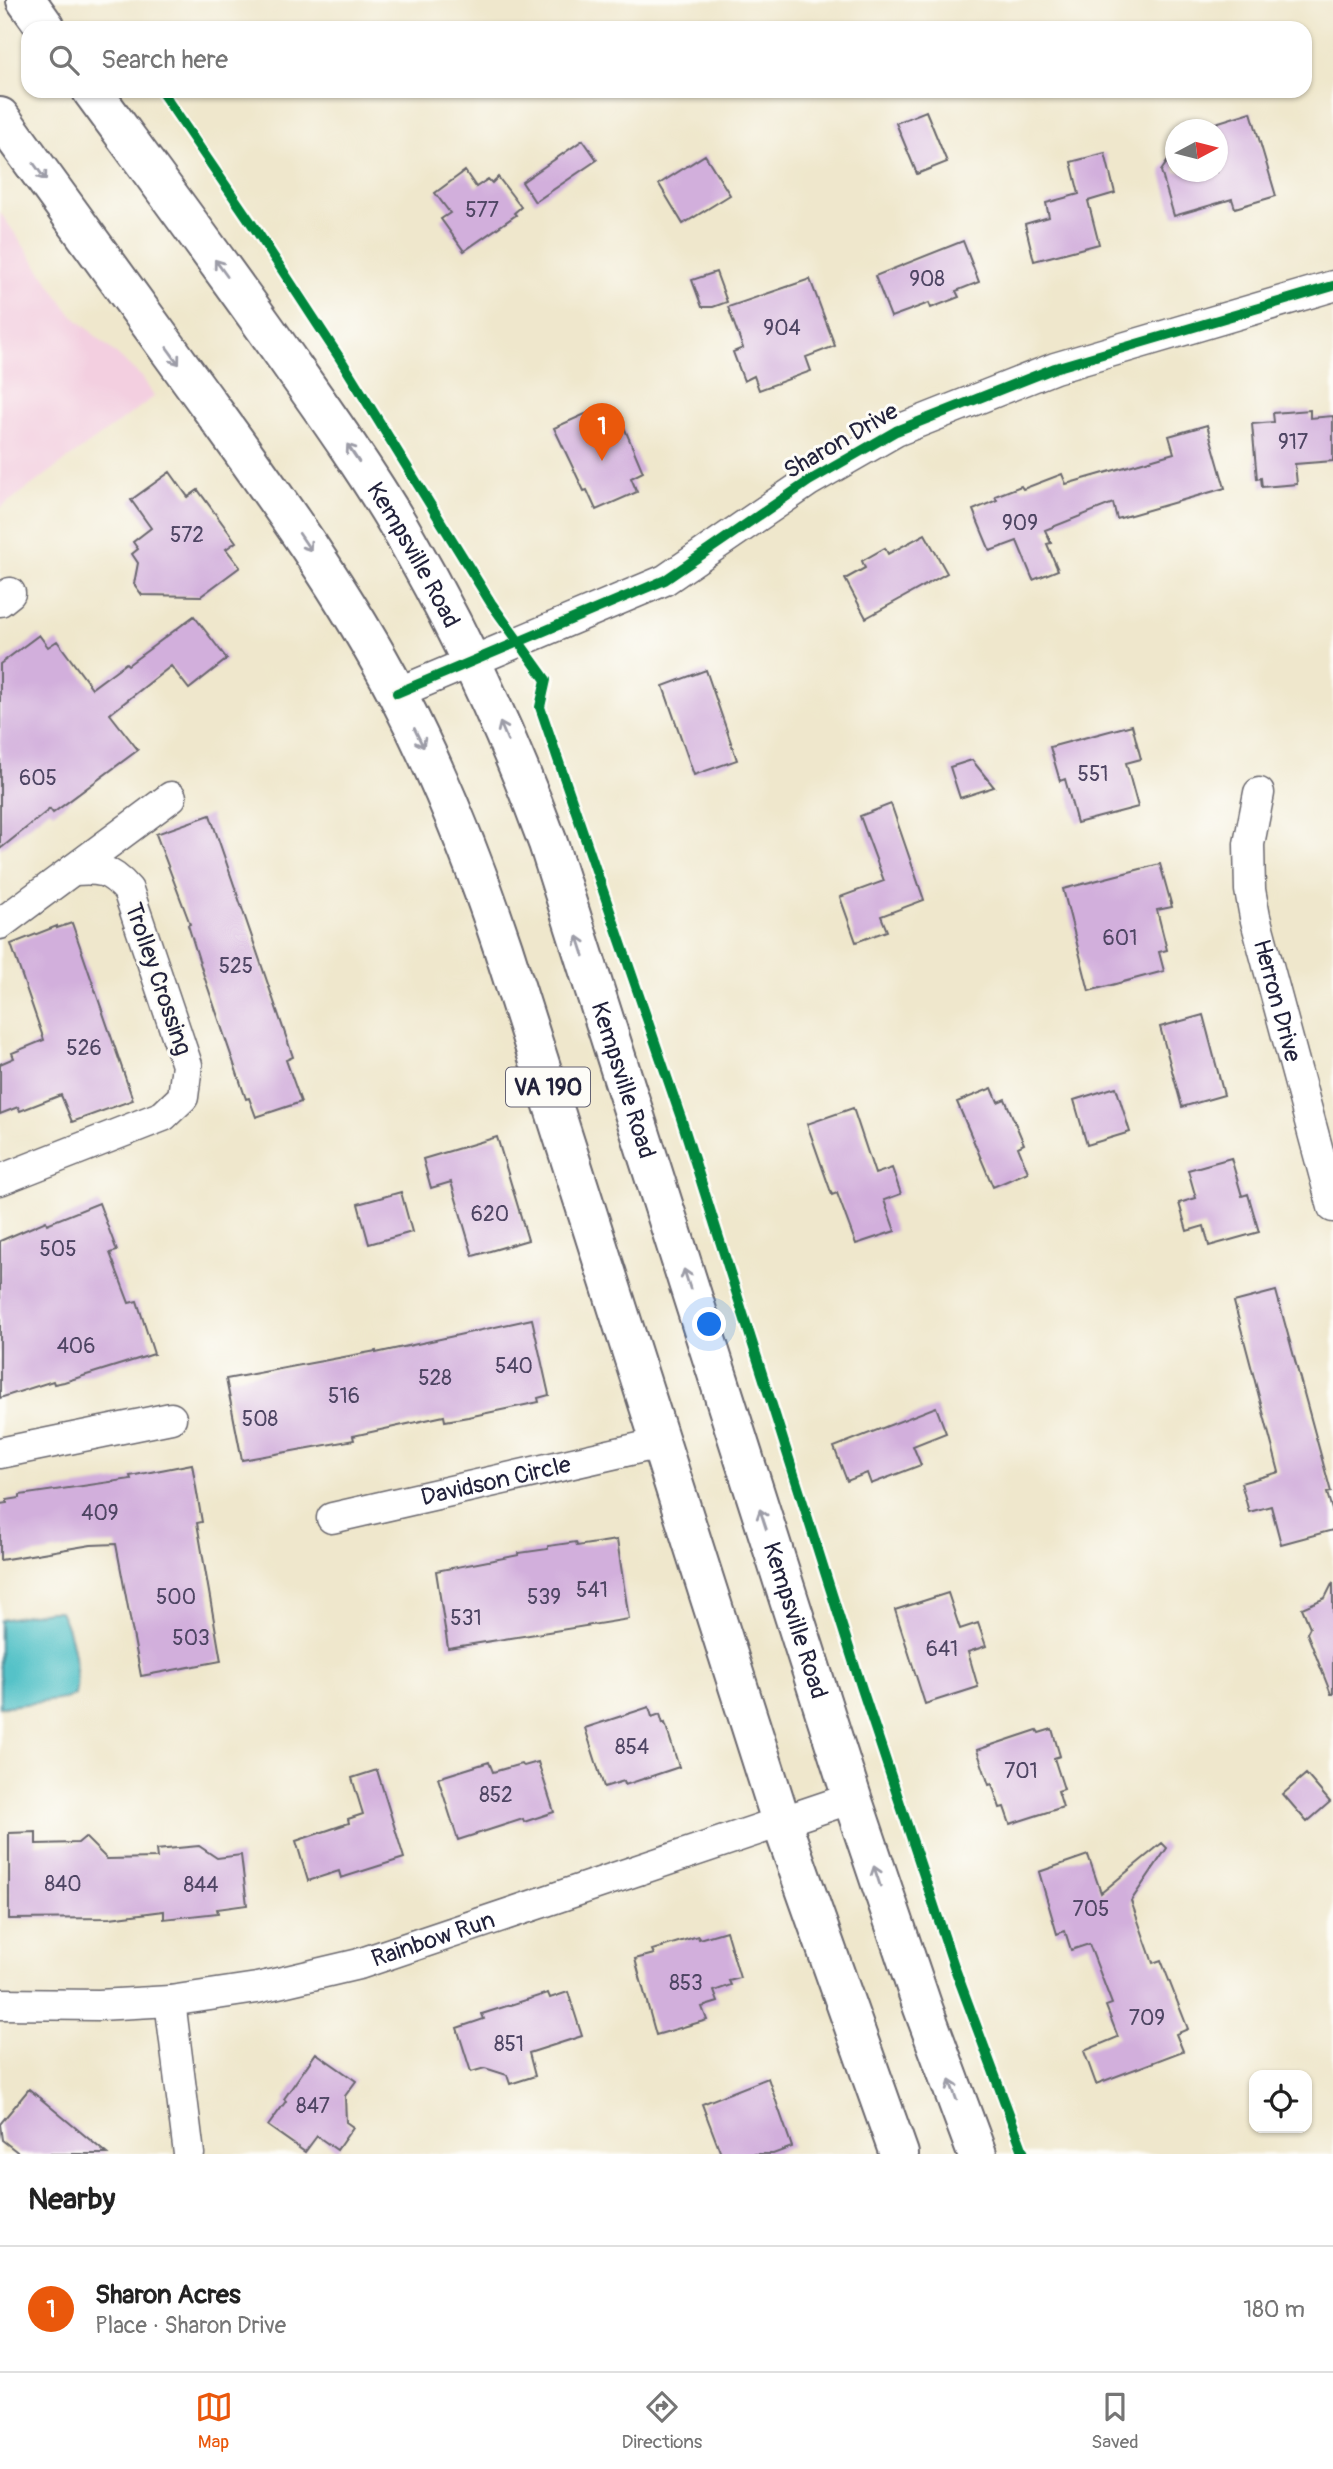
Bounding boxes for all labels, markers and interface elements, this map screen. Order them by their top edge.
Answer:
search box [21,21,1312,98]
icon: search [45,41,83,79]
text: Search here [101,44,228,76]
north arrow [1165,119,1228,182]
one-way arrow [33,162,47,181]
house number: 577 [465,197,499,224]
one-way arrow [214,259,228,278]
house number: 908 [909,266,945,293]
house number: 904 [763,315,801,342]
one-way arrow [166,346,181,365]
street label: Sharon Drive [779,397,903,485]
pin: 1 [579,403,625,461]
house number: 917 [1278,429,1308,456]
one-way arrow [346,444,360,463]
street label: Kempsville Road [361,477,466,633]
house number: 909 [1002,510,1038,537]
house number: 572 [170,522,204,549]
one-way arrow [298,532,312,551]
one-way arrow [497,722,510,744]
one-way arrow [413,727,426,748]
house number: 551 [1078,761,1108,788]
house number: 605 [19,765,57,792]
street label: Trolley Crossing [118,899,198,1059]
house number: 601 [1103,925,1137,952]
one-way arrow [574,935,587,957]
street label: Herron Drive [1247,936,1308,1065]
house number: 525 [219,953,253,980]
street label: Kempsville Road [585,998,662,1162]
house number: 526 [66,1035,102,1062]
road number: VA 190 [506,1068,590,1106]
house number: 620 [471,1201,509,1228]
house number: 505 [39,1236,77,1263]
one-way arrow [679,1268,692,1290]
your location [692,1307,726,1341]
house number: 406 [57,1333,95,1360]
house number: 540 [495,1353,533,1380]
house number: 528 [418,1365,452,1392]
house number: 516 [328,1383,360,1410]
house number: 508 [242,1406,278,1433]
street label: Davidson Circle [418,1450,574,1512]
house number: 409 [81,1500,119,1527]
one-way arrow [756,1508,769,1530]
street label: Kempsville Road [757,1538,834,1702]
house number: 541 [576,1577,608,1604]
house number: 500 [156,1584,196,1611]
house number: 539 [527,1584,561,1611]
house number: 531 [450,1605,482,1632]
house number: 503 [172,1625,210,1652]
house number: 641 [926,1636,958,1663]
house number: 854 [615,1734,649,1761]
house number: 701 [1004,1758,1038,1785]
house number: 852 [479,1782,513,1809]
one-way arrow [870,1865,882,1887]
house number: 840 [44,1871,82,1898]
house number: 844 [184,1872,218,1899]
house number: 705 [1073,1896,1109,1923]
street label: Rainbow Run [368,1905,498,1973]
house number: 853 [669,1970,703,1997]
house number: 709 [1129,2005,1165,2032]
house number: 851 [494,2031,524,2058]
map controls [1249,2070,1312,2133]
button: locate [1249,2070,1312,2133]
one-way arrow [946,2080,958,2102]
house number: 847 [296,2093,330,2120]
text: Nearby [28,2181,115,2218]
text: Sharon Acres [95,2279,241,2311]
text: 1 [47,2295,56,2324]
text: 180 m [1243,2295,1305,2324]
text: Place · Sharon Drive [95,2311,286,2340]
tab: Map [195,2388,233,2454]
tab: Directions [622,2388,702,2454]
tab: Saved [1091,2388,1138,2454]

